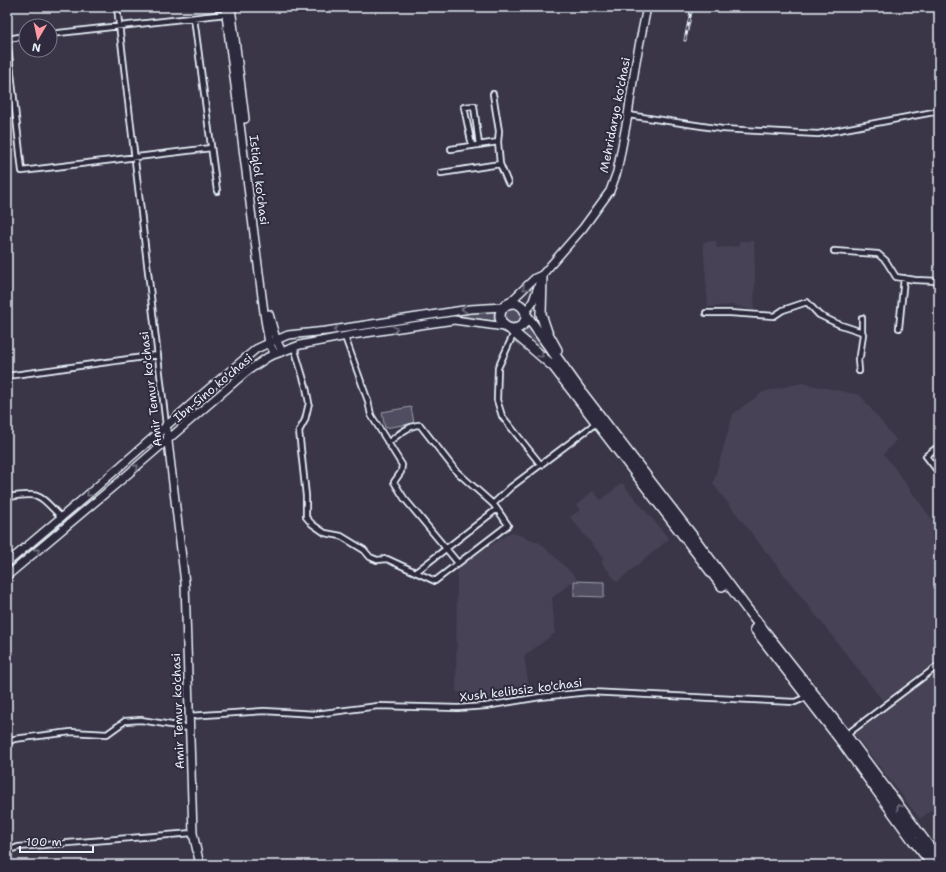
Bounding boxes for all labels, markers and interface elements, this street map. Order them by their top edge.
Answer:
north arrow [18,18,58,58]
text: N [31,39,42,55]
street label: Мehridaryo ko'chasi [596,56,634,174]
street label: Istiqlol ko'chasi [246,134,272,226]
one-way arrow [522,283,530,291]
one-way arrow [461,304,468,313]
one-way arrow [333,325,339,333]
one-way arrow [392,325,398,333]
street label: Amir Temur ko'chasi [136,330,166,448]
street label: Ibn-Sino ko'chasi [170,350,256,426]
one-way arrow [536,350,544,358]
one-way arrow [132,465,139,472]
one-way arrow [86,489,94,496]
one-way arrow [32,549,40,556]
street label: Amir Temur ko'chasi [168,653,188,769]
street label: Xush kelibsiz ko'chasi [459,675,583,705]
one-way arrow [897,804,904,811]
scale bar [20,828,93,854]
text: 100 m [26,834,62,850]

